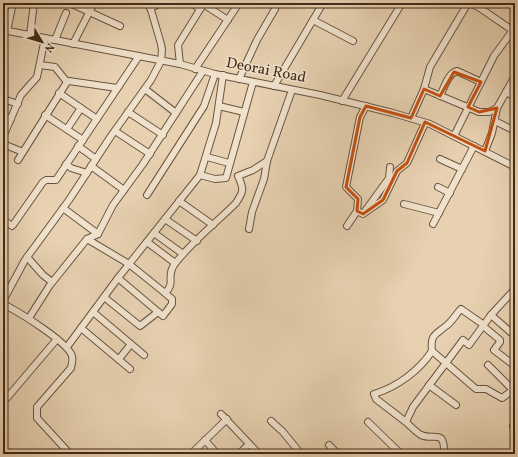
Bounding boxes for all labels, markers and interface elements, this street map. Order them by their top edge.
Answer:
north arrow [22,22,62,62]
text: N [40,39,57,55]
street label: Deorai Road [224,53,308,89]

